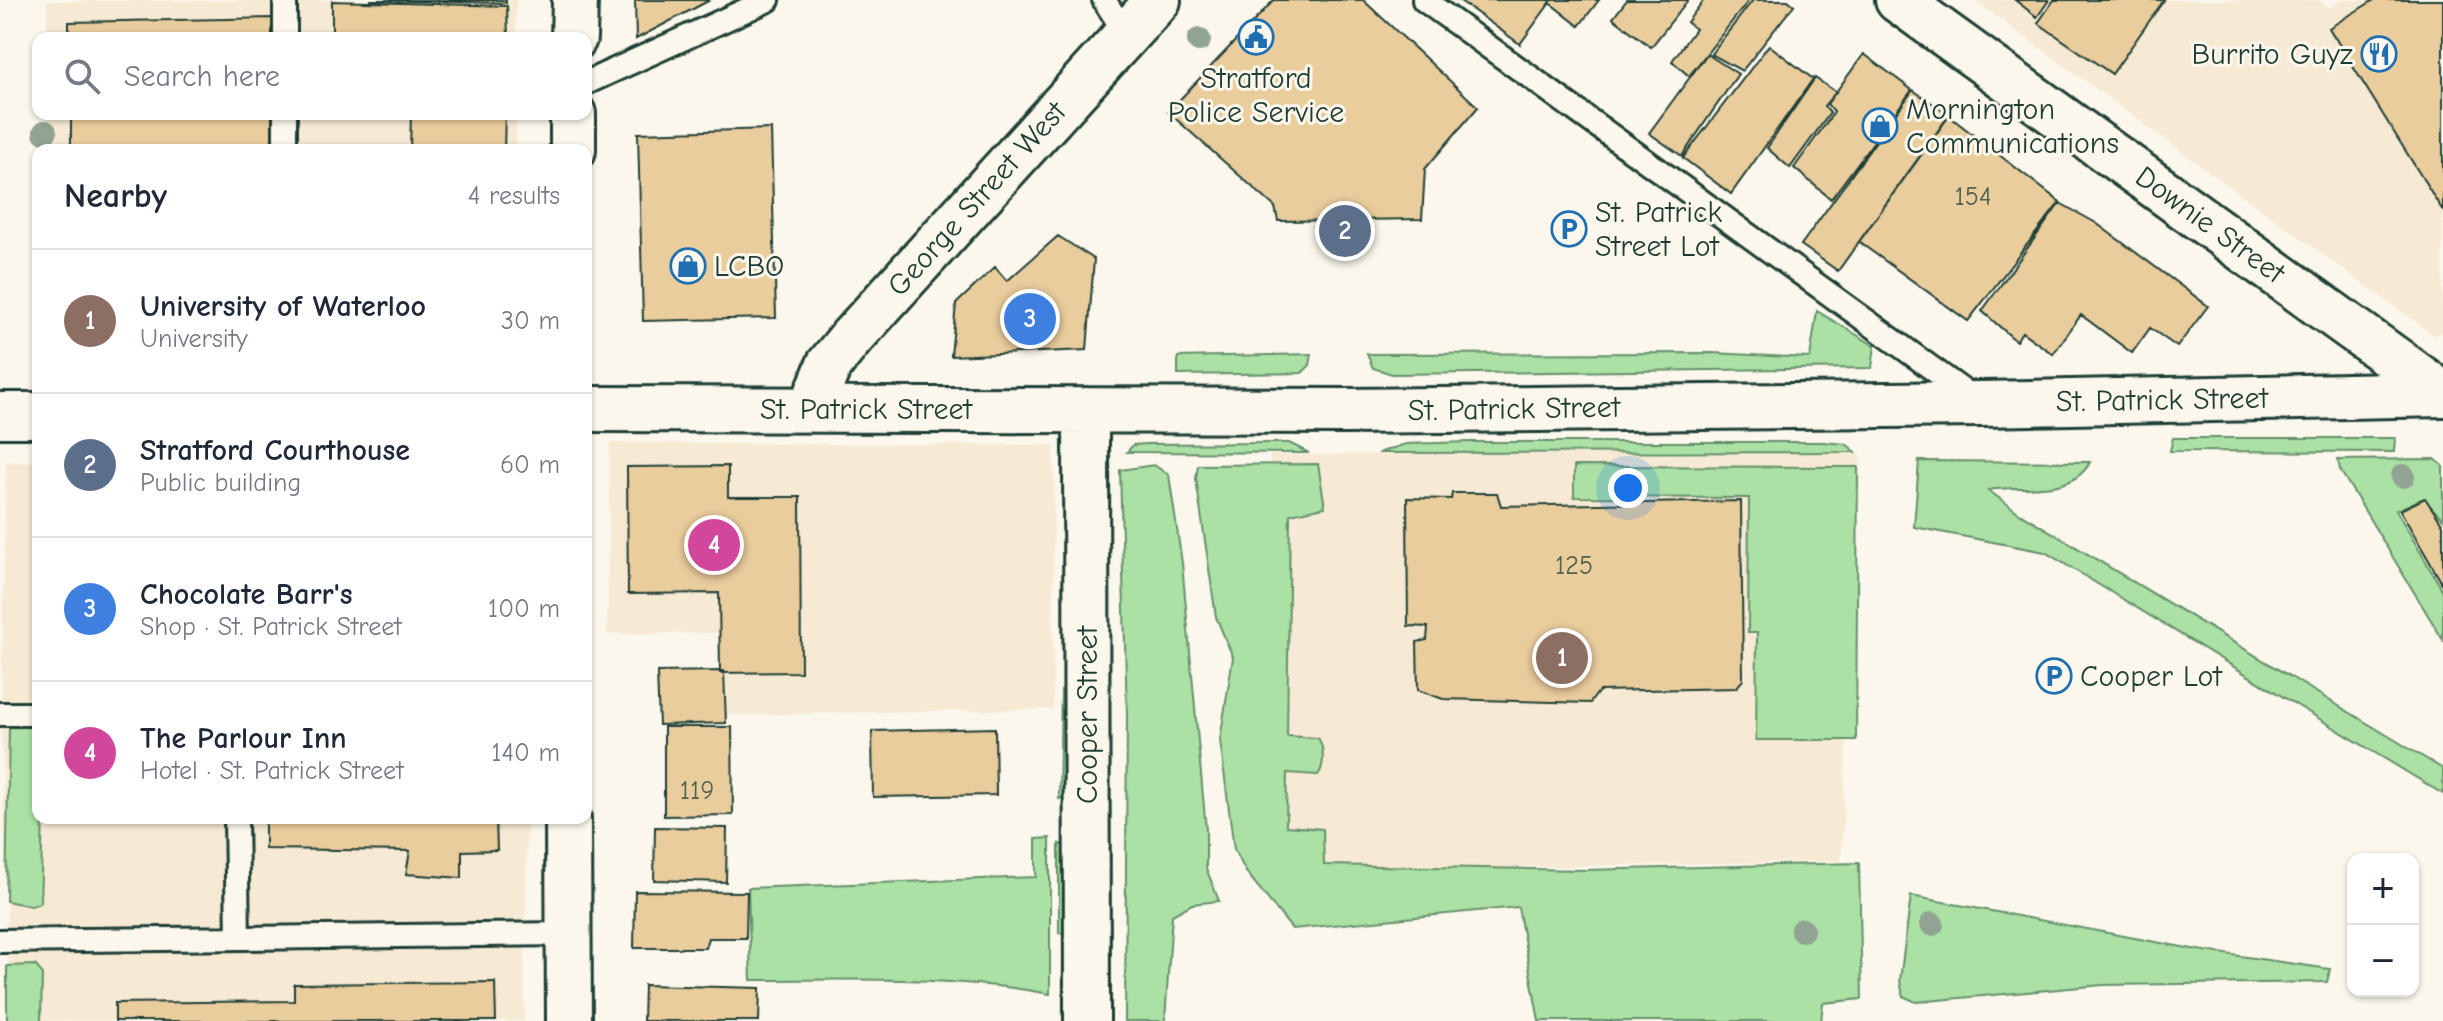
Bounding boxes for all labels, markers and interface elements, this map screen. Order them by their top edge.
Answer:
public building icon: Stratford Police Service [1237,18,1275,56]
search box [32,32,592,120]
restaurant icon: Burrito Guyz [2360,35,2398,73]
place label: Burrito Guyz [2192,37,2353,72]
icon: search [60,54,104,98]
text: Search here [124,59,280,94]
place label: Stratford Police Service [1168,61,1344,130]
place label: Mornington Communications [1906,92,2119,161]
street label: George Street West [881,94,1074,303]
shop icon: Mornington Communications [1861,107,1899,145]
street label: Downie Street [2129,159,2293,292]
text: Nearby [64,176,167,216]
text: 4 results [468,181,560,211]
house number: 154 [1955,182,1991,212]
place label: St. Patrick Street Lot [1595,195,1723,264]
pin: 2 [1319,201,1371,261]
parking icon: St. Patrick Street Lot [1550,210,1588,248]
shop icon: LCBO [669,247,707,285]
place label: LCBO [714,249,784,284]
text: University of Waterloo [140,289,426,324]
pin: 3 [1004,289,1056,349]
text: 1 [85,306,95,336]
text: 30 m [501,306,560,336]
text: University [140,324,248,354]
street label: St. Patrick Street [2056,381,2270,419]
street label: St. Patrick Street [1408,390,1622,428]
street label: St. Patrick Street [760,392,974,427]
text: Stratford Courthouse [140,433,410,468]
text: 2 [84,450,96,480]
text: 60 m [500,450,560,480]
text: Public building [140,468,301,498]
your location [1608,468,1648,508]
pin: 4 [688,515,740,575]
house number: 125 [1555,551,1593,581]
text: Chocolate Barr's [140,577,353,612]
text: 3 [84,594,96,624]
text: 100 m [488,594,560,624]
text: Shop · St. Patrick Street [140,612,402,642]
street label: Cooper Street [1070,624,1105,804]
pin: 1 [1536,628,1588,688]
parking icon: Cooper Lot [2035,657,2073,695]
place label: Cooper Lot [2080,659,2223,694]
text: The Parlour Inn [140,721,347,756]
text: 4 [84,738,96,768]
text: 140 m [491,738,560,768]
text: Hotel · St. Patrick Street [140,756,404,786]
house number: 119 [680,776,714,806]
map controls [2347,853,2419,997]
button: + [2347,853,2419,925]
button: − [2347,925,2419,997]

